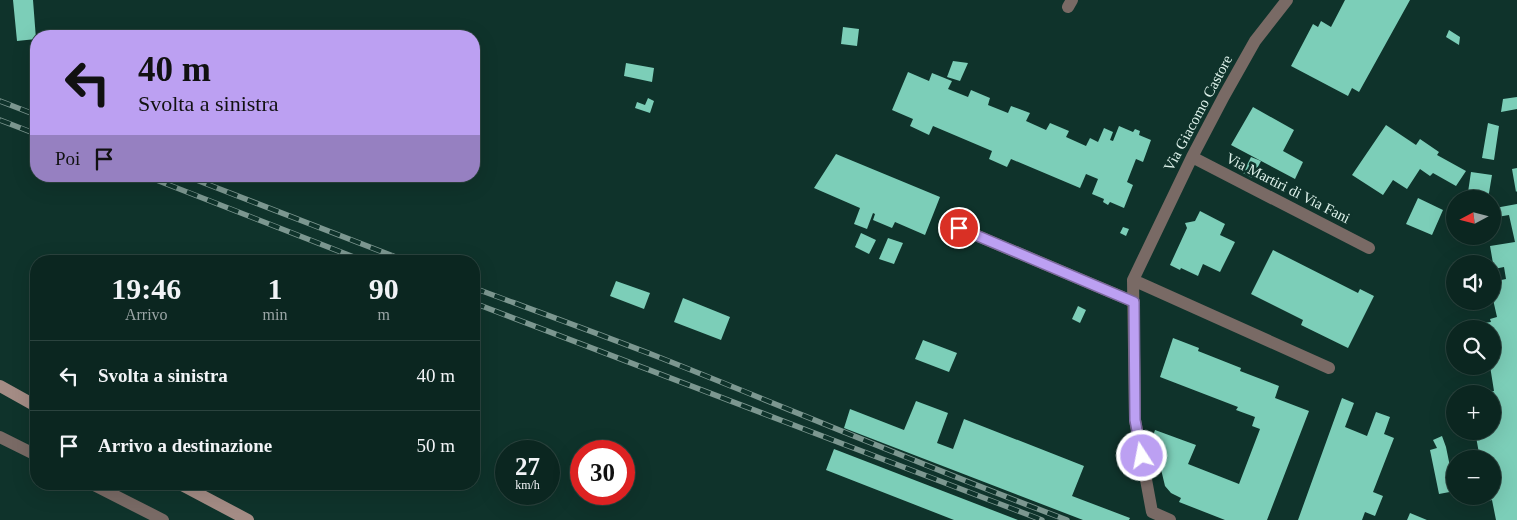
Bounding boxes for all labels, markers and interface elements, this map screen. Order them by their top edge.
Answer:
icon: left [55,50,120,115]
text: 40 m [138,50,211,89]
street label: Via Giacomo Castore [1161,52,1236,174]
text: Svolta a sinistra [138,91,279,116]
icon: arrive [90,145,118,173]
text: Poi [55,148,80,169]
street label: Via Martiri di Via Fani [1223,150,1353,226]
north arrow [1446,190,1501,245]
map controls [1446,190,1501,505]
pin [938,207,980,249]
icon: arrive [945,214,973,242]
button: sound [1446,255,1501,310]
text: 19:46 [111,272,181,305]
text: 1 [267,272,282,305]
text: 90 [369,272,399,305]
text: Arrivo [125,306,168,323]
text: min [263,306,287,323]
text: m [377,306,390,323]
button: search [1446,320,1501,375]
icon: left [55,362,83,390]
text: Svolta a sinistra [98,365,228,386]
text: 40 m [416,365,455,386]
button: + [1446,385,1501,440]
position arrow [1115,429,1167,481]
icon: arrive [55,432,83,460]
text: Arrivo a destinazione [98,435,272,456]
text: 50 m [416,435,455,456]
speed limit sign: 30 [570,440,635,505]
button: − [1446,450,1501,505]
text: 27 [515,453,540,480]
text: km/h [515,478,540,492]

